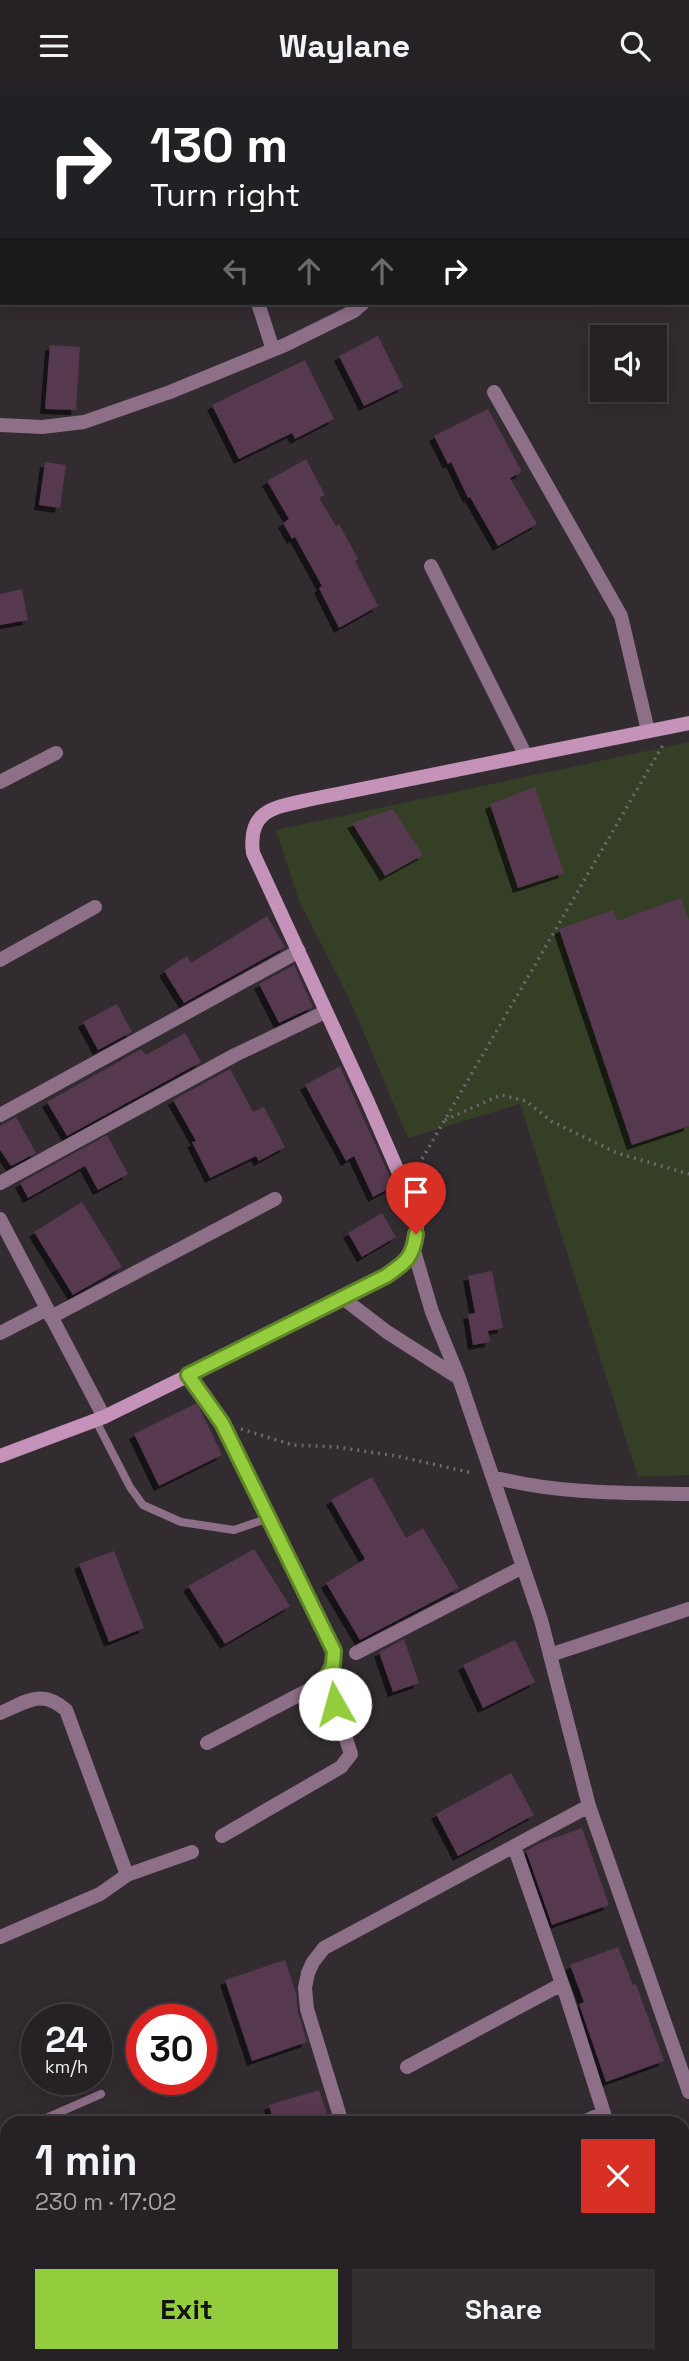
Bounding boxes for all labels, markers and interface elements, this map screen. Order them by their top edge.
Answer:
text: Waylane [279,26,410,66]
icon: menu [35,27,73,65]
icon: search [616,27,654,65]
text: 130 m [150,114,288,176]
icon: right [35,119,126,210]
text: Turn right [150,175,300,215]
icon: left [217,252,255,290]
icon: ahead [290,252,328,290]
icon: ahead [363,252,401,290]
icon: right [436,252,474,290]
map controls [590,325,667,402]
button: sound [590,325,667,402]
pin [386,1162,446,1234]
icon: arrive [397,1173,435,1211]
position arrow [298,1667,372,1741]
speed limit sign: 30 [126,2004,217,2095]
text: 24 [45,2018,88,2062]
text: km/h [45,2055,88,2078]
text: 1 min [35,2134,138,2187]
button: close [581,2139,655,2213]
text: 230 m · 17:02 [35,2187,176,2217]
button: Exit [35,2269,338,2349]
button: Share [352,2269,655,2349]

